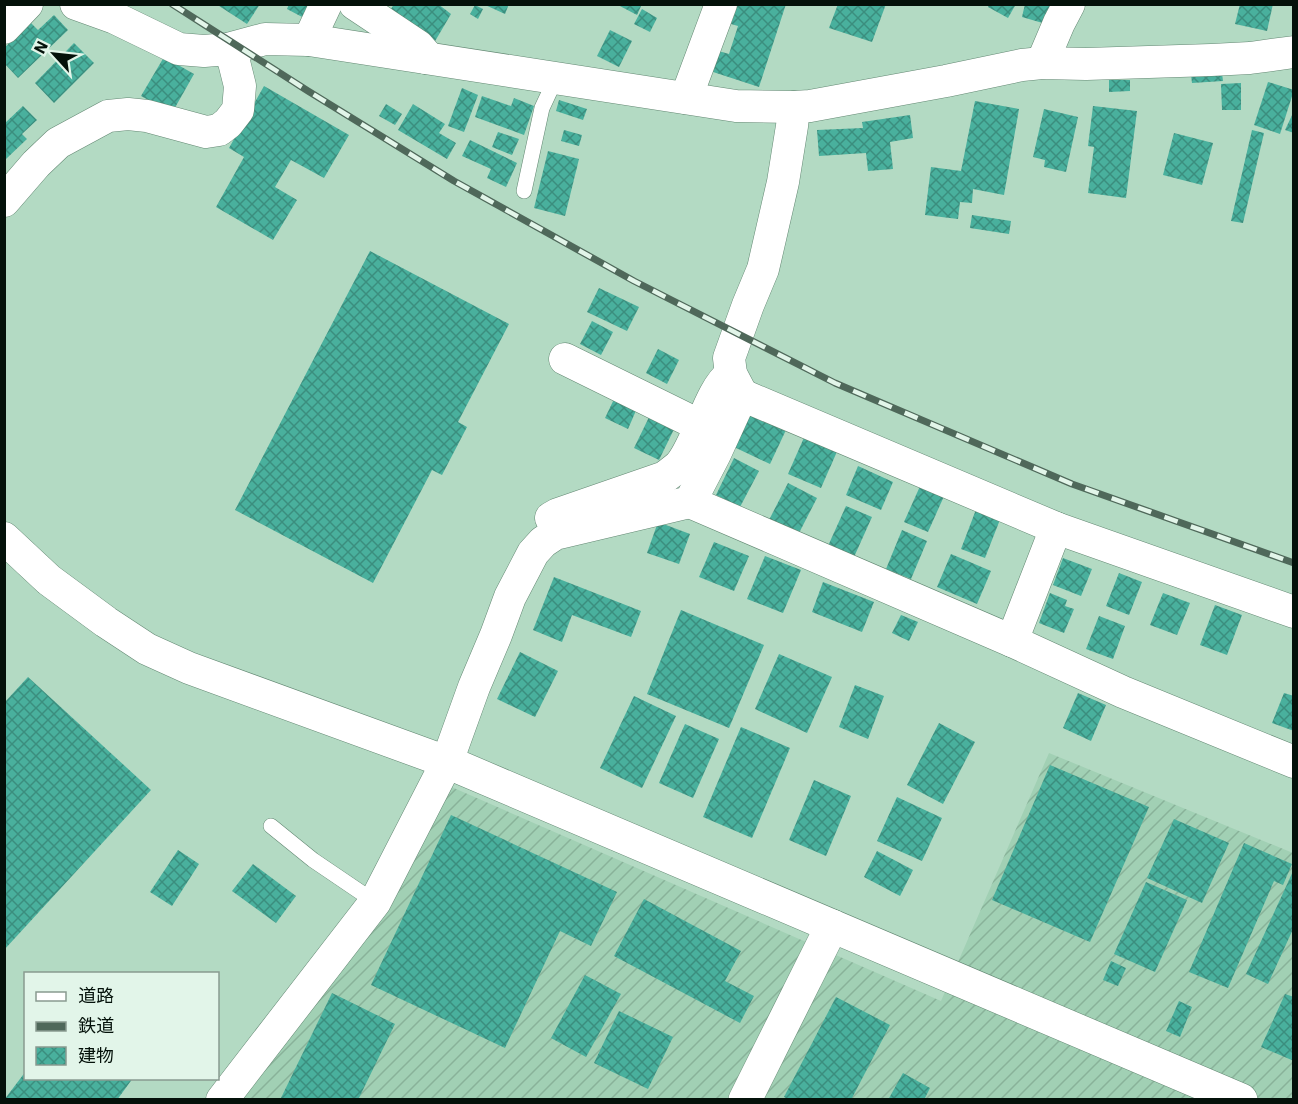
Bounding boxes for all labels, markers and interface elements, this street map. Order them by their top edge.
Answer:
north arrow [24,24,84,84]
text: N [29,37,52,57]
legend [24,972,219,1080]
text: 道路 [78,984,114,1007]
text: 鉄道 [78,1014,114,1037]
text: 建物 [78,1044,114,1067]

